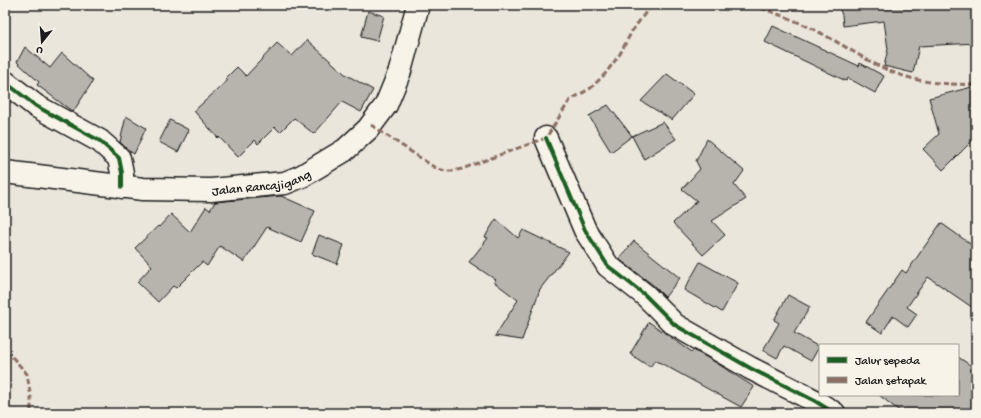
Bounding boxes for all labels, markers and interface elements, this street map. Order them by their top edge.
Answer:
north arrow [22,22,62,62]
text: U [34,43,44,56]
street label: Jalan Rancajigang [211,167,314,200]
legend [819,344,959,396]
text: Jalur sepeda [855,355,920,369]
text: Jalan setapak [855,375,928,389]

